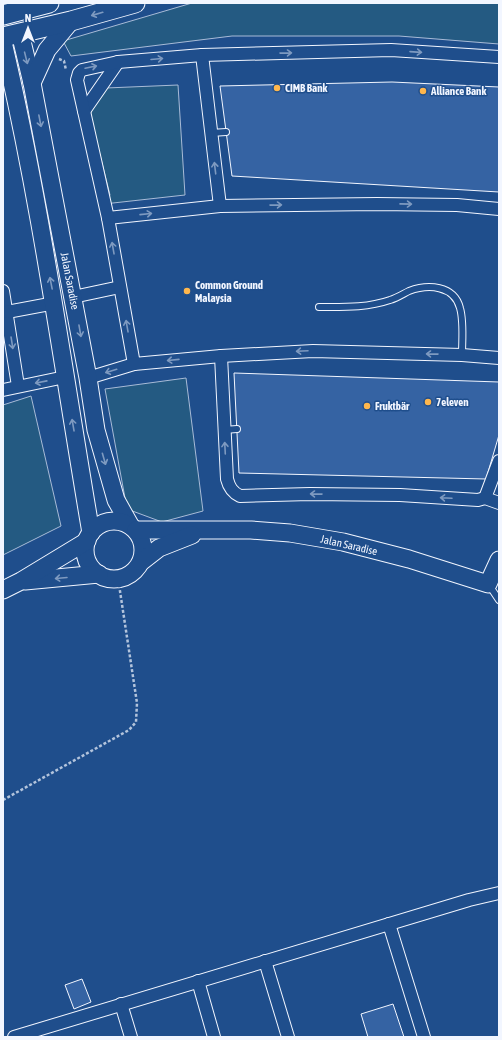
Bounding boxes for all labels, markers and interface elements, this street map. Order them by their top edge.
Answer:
north arrow [8,8,48,48]
one-way arrow [91,11,104,18]
text: N [25,12,31,24]
one-way arrow [409,48,422,56]
one-way arrow [279,49,292,57]
one-way arrow [23,51,30,64]
one-way arrow [150,55,163,63]
one-way arrow [85,63,98,71]
place label: CIMB Bank [285,82,328,94]
marker: CIMB Bank [272,83,282,93]
place label: Alliance Bank [430,85,486,97]
marker: Alliance Bank [418,86,428,96]
one-way arrow [36,114,44,127]
one-way arrow [211,161,219,174]
one-way arrow [399,200,412,208]
one-way arrow [269,202,282,209]
one-way arrow [139,210,152,217]
one-way arrow [109,242,117,255]
street label: Jalan Saradise [59,251,81,311]
one-way arrow [46,277,54,290]
place label: Common Ground Malaysia [195,279,263,304]
marker: Common Ground Malaysia [182,286,192,296]
one-way arrow [123,320,131,333]
one-way arrow [76,324,84,337]
one-way arrow [8,337,16,350]
one-way arrow [296,348,309,355]
one-way arrow [426,350,439,358]
one-way arrow [167,357,180,364]
one-way arrow [105,368,118,375]
one-way arrow [35,378,48,386]
place label: 7eleven [436,396,469,408]
marker: 7eleven [423,397,433,407]
place label: Fruktbär [375,400,410,412]
marker: Fruktbär [362,401,372,411]
one-way arrow [69,419,77,432]
one-way arrow [221,442,228,455]
one-way arrow [101,452,108,465]
one-way arrow [310,490,323,498]
one-way arrow [440,494,453,501]
street label: Jalan Saradise [319,533,379,557]
one-way arrow [55,574,68,581]

